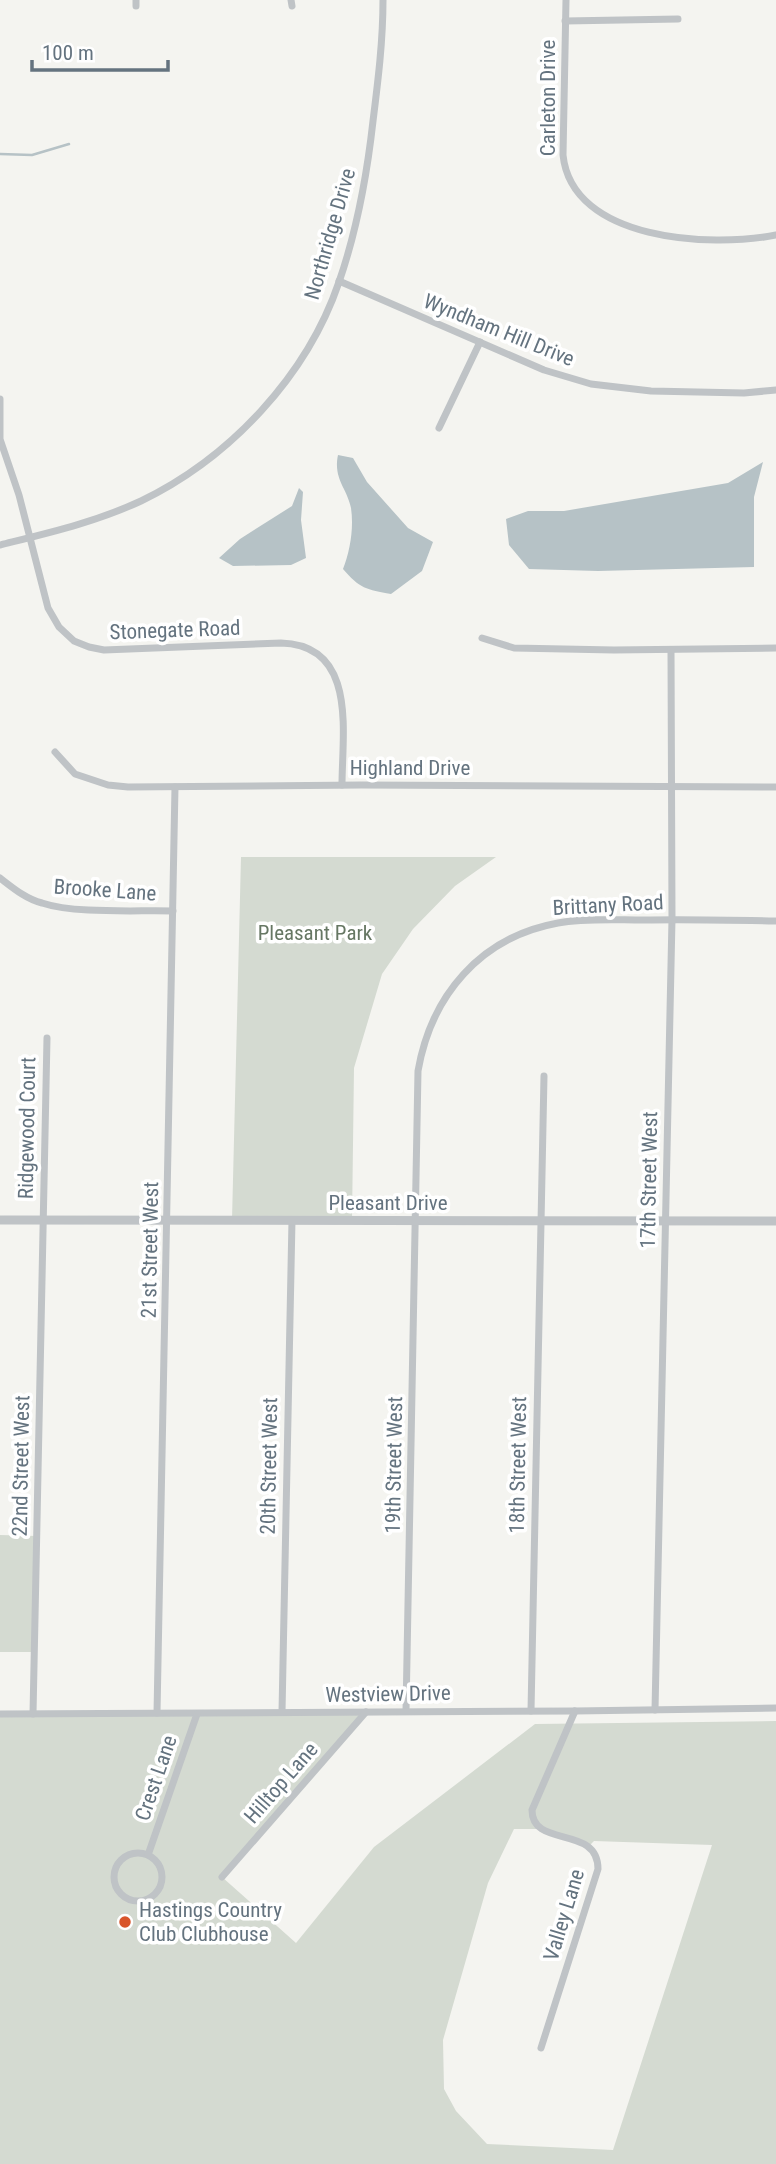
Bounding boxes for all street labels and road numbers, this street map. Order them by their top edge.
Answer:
street label: Carleton Drive [536,40,560,156]
street label: Northridge Drive [300,165,360,302]
street label: Wyndham Hill Drive [420,289,578,371]
street label: Stonegate Road [109,616,241,644]
street label: Highland Drive [350,756,470,780]
street label: Brooke Lane [53,874,157,906]
street label: Brittany Road [552,890,664,920]
street label: Ridgewood Court [14,1057,40,1199]
street label: 17th Street West [636,1111,662,1249]
street label: 21st Street West [137,1181,163,1319]
street label: Pleasant Drive [328,1191,448,1215]
street label: 22nd Street West [8,1395,34,1537]
street label: 19th Street West [381,1396,407,1534]
street label: 18th Street West [505,1396,531,1534]
street label: 20th Street West [256,1397,282,1535]
street label: Westview Drive [325,1681,451,1707]
street label: Crest Lane [130,1732,182,1824]
street label: Hilltop Lane [239,1738,323,1828]
street label: Valley Lane [539,1866,589,1964]

